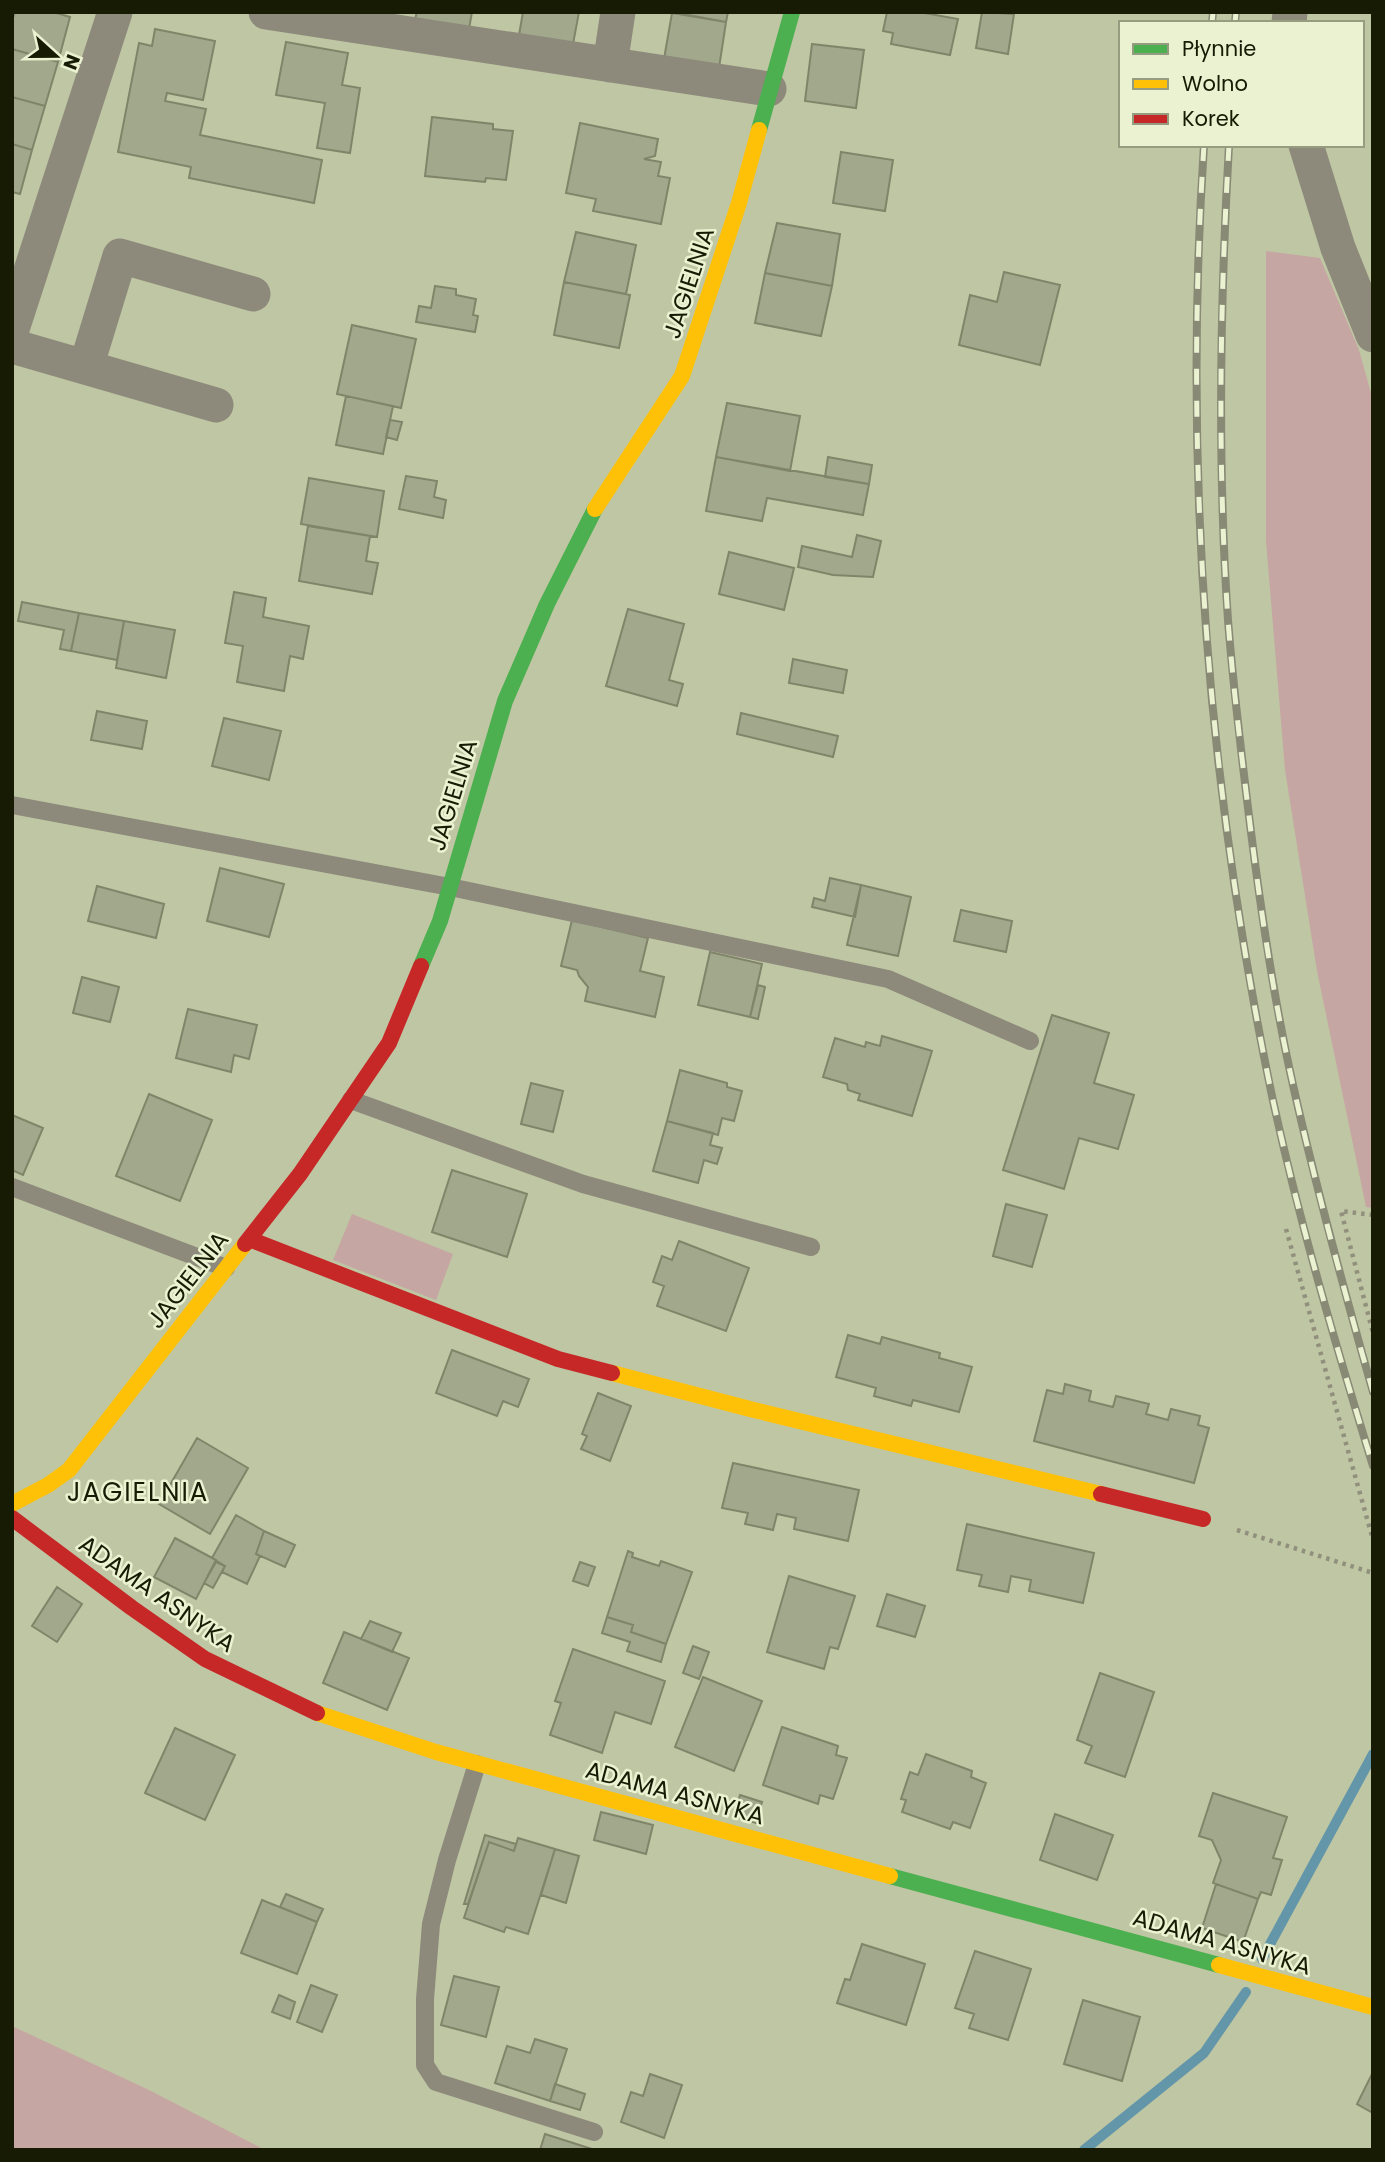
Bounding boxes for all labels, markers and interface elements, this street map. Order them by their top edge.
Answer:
north arrow [21,21,91,91]
legend [1119,21,1364,147]
text: Płynnie [1182,34,1256,63]
text: N [56,50,87,73]
text: Wolno [1182,69,1248,98]
text: Korek [1182,104,1240,133]
street label: JAGIELNIA [655,223,722,343]
street label: JAGIELNIA [420,735,485,855]
street label: JAGIELNIA [139,1224,236,1335]
district label: JAGIELNIA [67,1474,209,1510]
street label: ADAMA ASNYKA [72,1527,242,1660]
street label: ADAMA ASNYKA [582,1753,768,1832]
street label: ADAMA ASNYKA [1129,1900,1315,1983]

